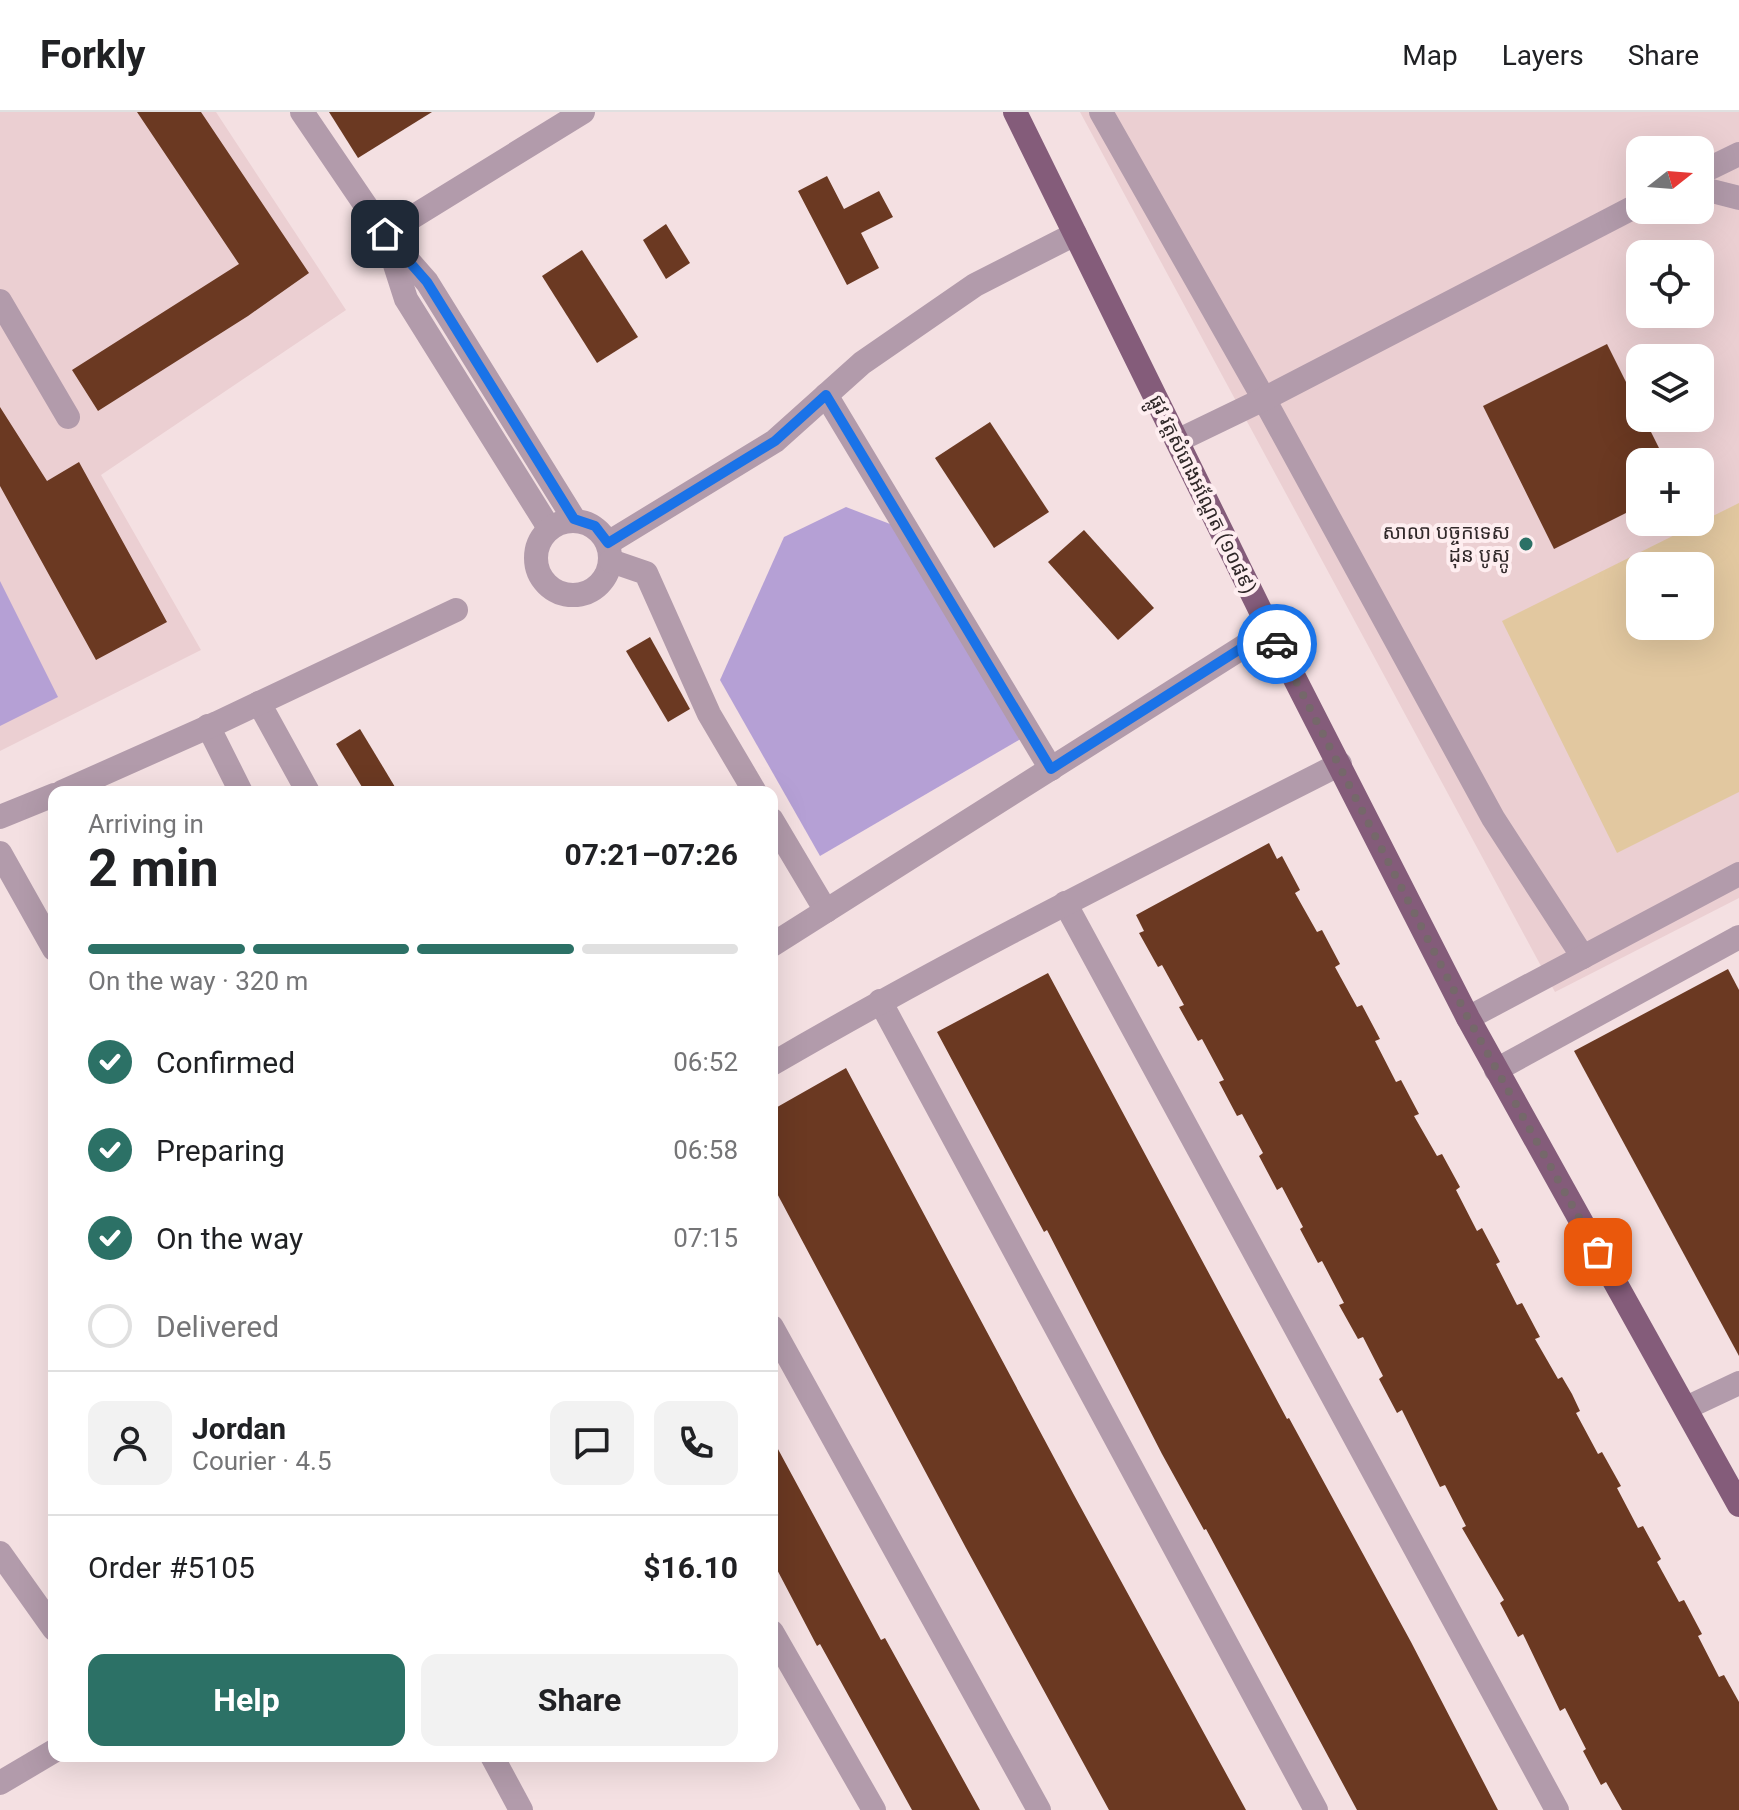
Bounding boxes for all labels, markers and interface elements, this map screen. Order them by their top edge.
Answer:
text: Forkly [40,33,145,77]
text: Map [1402,39,1458,72]
text: Layers [1502,39,1584,72]
text: Share [1628,39,1699,72]
north arrow [1626,136,1714,224]
map controls [1626,136,1714,640]
pin [351,200,419,268]
icon: home [363,212,407,256]
button: locate [1626,240,1714,328]
button: layers [1626,344,1714,432]
street label: ផ្លូវ វត្តសំរោងអណ្ដែត (១០៨៩) [1138,391,1262,600]
button: + [1626,448,1714,536]
place label: សាលា បច្ចកទេស ដុន បូស្កូ [1382,520,1510,574]
marker: សាលា បច្ចកទេស ដុន បូស្កូ [1517,535,1535,553]
button: − [1626,552,1714,640]
courier [1237,604,1317,684]
icon: car [1255,622,1299,666]
text: Arriving in [88,809,204,839]
text: 07:21–07:26 [564,837,738,872]
text: 2 min [88,838,219,899]
text: On the way · 320 m [88,966,308,996]
icon: check [88,1040,132,1084]
text: Confirmed [156,1045,295,1080]
text: 06:52 [673,1047,738,1077]
icon: check [88,1128,132,1172]
text: Preparing [156,1133,285,1168]
text: 06:58 [673,1135,738,1165]
icon: check [88,1216,132,1260]
pin [1564,1218,1632,1286]
text: On the way [156,1221,303,1256]
text: 07:15 [673,1223,738,1253]
icon: bag [1576,1230,1620,1274]
text: Delivered [156,1309,279,1344]
button: person [88,1401,172,1485]
button: chat [550,1401,634,1485]
button: phone [654,1401,738,1485]
text: Jordan [192,1411,286,1446]
text: Courier · 4.5 [192,1446,332,1476]
text: Order #5105 [88,1550,255,1585]
text: $16.10 [643,1550,738,1585]
button: Help [88,1654,405,1746]
button: Share [421,1654,738,1746]

